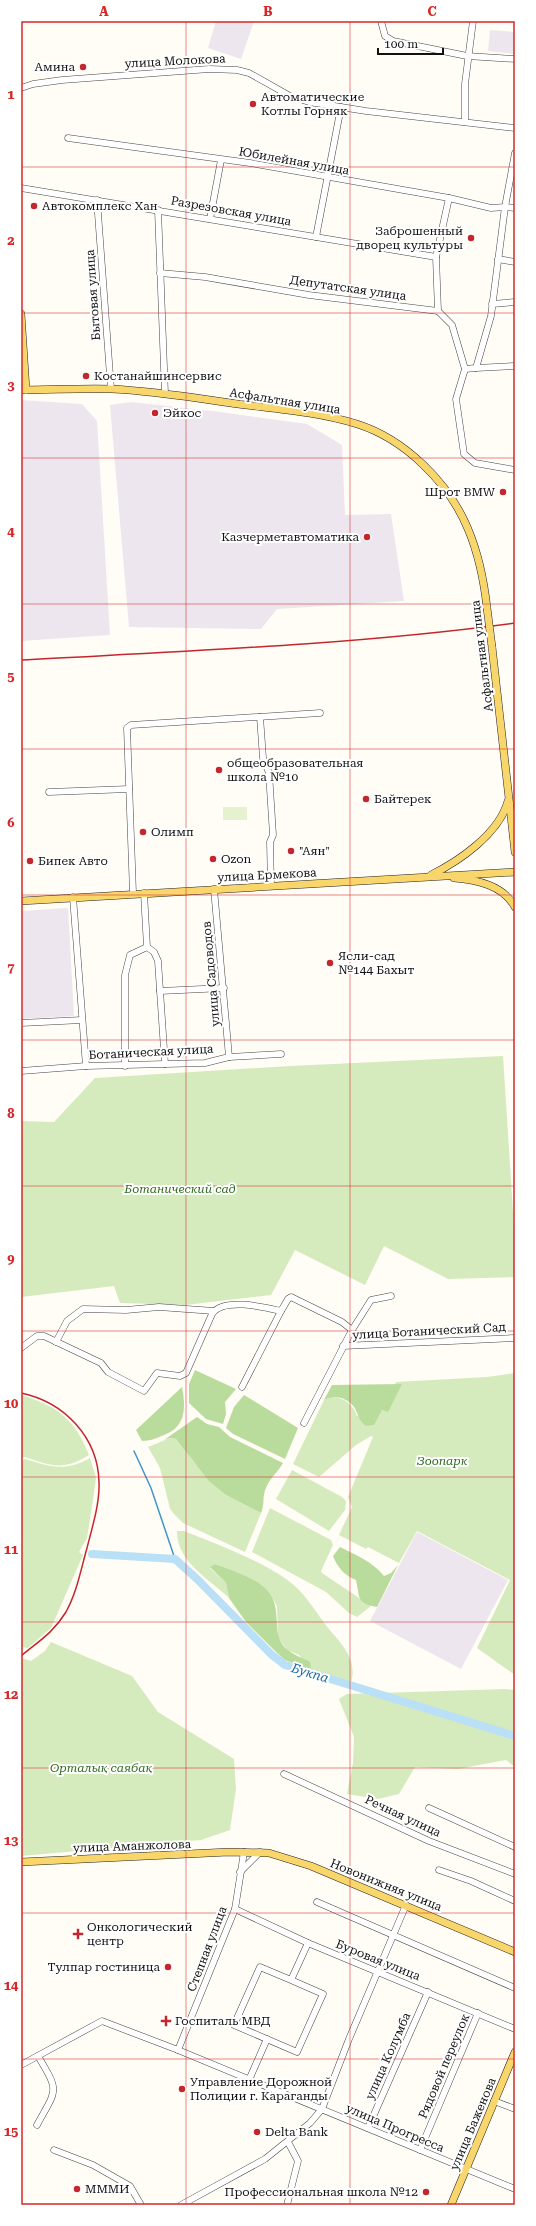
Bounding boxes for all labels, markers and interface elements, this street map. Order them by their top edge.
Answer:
text: A [99,4,109,19]
text: B [263,4,273,19]
text: C [427,4,437,19]
scale bar [378,30,443,56]
text: 100 m [384,37,418,51]
street label: улица Молокова [124,51,226,71]
place label: Амина [35,60,75,74]
marker: Амина [78,62,88,72]
text: 1 [7,87,15,102]
place label: Автоматические Котлы Горняк [261,90,365,118]
marker: Автоматические Котлы Горняк [248,99,258,109]
street label: Юбилейная улица [238,144,351,178]
street label: Разрезовская улица [170,194,293,229]
place label: Автокомплекс Хан [42,199,158,213]
marker: Автокомплекс Хан [29,201,39,211]
place label: Заброшенный дворец культуры [356,224,463,252]
text: 2 [7,233,15,248]
marker: Заброшенный дворец культуры [466,233,476,243]
street label: Бытовая улица [83,248,103,341]
street label: Депутатская улица [289,273,408,303]
place label: Костанайшинсервис [94,369,222,383]
marker: Костанайшинсервис [81,371,91,381]
text: 3 [7,378,15,393]
street label: Асфальтная улица [229,385,342,417]
place label: Эйкос [163,406,202,420]
marker: Эйкос [150,408,160,418]
place label: Шрот BMW [425,485,496,499]
marker: Шрот BMW [498,487,508,497]
text: 4 [7,524,15,539]
place label: Казчерметавтоматика [221,530,359,544]
marker: Казчерметавтоматика [362,532,372,542]
street label: Асфальтная улица [468,599,496,712]
text: 5 [7,669,15,684]
place label: общеобразовательная школа №10 [227,756,364,784]
marker: общеобразовательная школа №10 [214,765,224,775]
place label: Байтерек [374,792,432,806]
marker: Байтерек [361,794,371,804]
text: 6 [7,815,15,830]
place label: Олимп [151,825,194,839]
marker: Олимп [138,827,148,837]
place label: "Аян" [299,844,330,858]
marker: "Аян" [286,846,296,856]
place label: Ozon [221,852,252,866]
place label: Бипек Авто [38,854,108,868]
marker: Ozon [208,854,218,864]
marker: Бипек Авто [25,856,35,866]
street label: улица Ермекова [217,865,317,885]
street label: улица Садоводов [199,921,223,1027]
place label: Ясли-сад №144 Бахыт [338,949,414,977]
marker: Ясли-сад №144 Бахыт [325,958,335,968]
text: 7 [7,960,15,975]
street label: Ботаническая улица [88,1042,214,1062]
text: 8 [7,1106,15,1121]
park label: Ботанический сад [123,1182,236,1196]
text: 9 [7,1251,15,1266]
street label: улица Ботанический Сад [352,1320,507,1342]
text: 10 [4,1396,18,1411]
park label: Зоопарк [417,1454,468,1468]
text: 11 [4,1542,18,1557]
water label: Букпа [289,1660,331,1686]
text: 12 [4,1687,18,1702]
park label: Орталық саябақ [50,1761,152,1775]
street label: Речная улица [363,1792,444,1840]
text: 13 [4,1833,18,1848]
street label: улица Аманжолова [73,1837,192,1855]
street label: Новонижняя улица [328,1856,444,1914]
street label: Степная улица [184,1904,230,1994]
place label: Онкологический центр [87,1920,193,1948]
marker: Онкологический центр [72,1928,84,1940]
street label: Буровая улица [334,1937,423,1984]
place label: Тулпар гостиница [48,1960,160,1974]
marker: Тулпар гостиница [163,1962,173,1972]
text: 14 [4,1978,19,1993]
street label: улица Колумба [363,2010,414,2102]
street label: Рядовой переулок [416,2011,473,2121]
place label: Госпиталь МВД [175,2014,271,2028]
marker: Госпиталь МВД [160,2015,172,2027]
place label: Управление Дорожной Полиции г. Караганды [190,2075,332,2103]
street label: улица Баженова [447,2075,499,2173]
marker: Управление Дорожной Полиции г. Караганды [177,2084,187,2094]
street label: улица Прогресса [344,2101,447,2155]
text: 15 [4,2124,18,2139]
place label: Delta Bank [265,2125,329,2139]
marker: Delta Bank [252,2127,262,2137]
place label: МММИ [85,2182,130,2196]
marker: МММИ [72,2184,82,2194]
place label: Профессиональная школа №12 [225,2185,418,2199]
marker: Профессиональная школа №12 [421,2187,431,2197]

